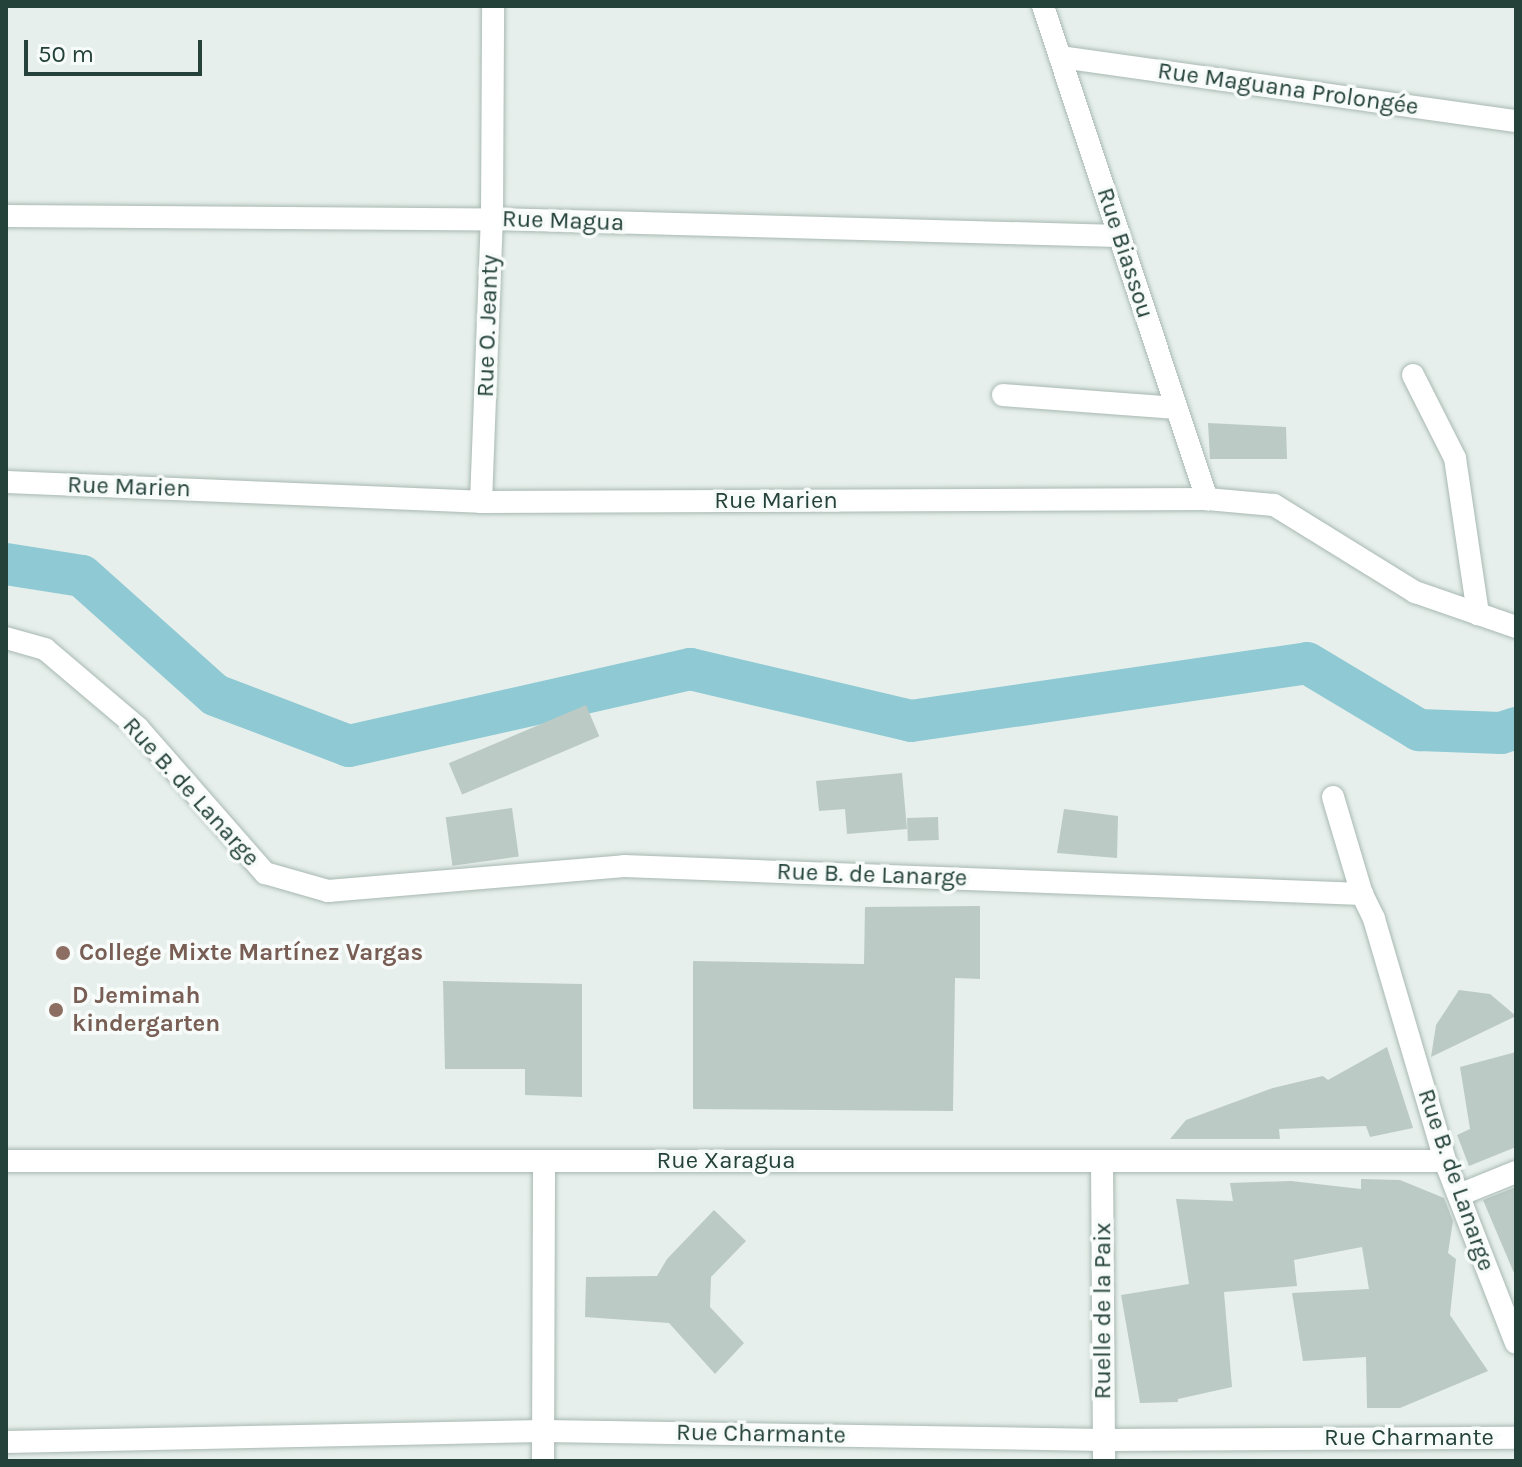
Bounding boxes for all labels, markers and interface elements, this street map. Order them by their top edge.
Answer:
scale bar [28,24,206,74]
text: 50 m [38,40,94,68]
street label: Rue Maguana Prolongée [1156,56,1420,122]
street label: Rue Biassou [1090,184,1160,322]
street label: Rue Magua [501,204,625,238]
street label: Rue O. Jeanty [471,254,505,398]
street label: Rue Marien [67,470,191,504]
street label: Rue Marien [714,487,838,515]
street label: Rue B. de Lanarge [116,712,266,872]
street label: Rue B. de Lanarge [776,857,968,893]
place label: College Mixte Martínez Vargas [79,939,423,967]
marker: College Mixte Martínez Vargas [54,944,72,962]
place label: D Jemimah kindergarten [72,982,220,1038]
marker: D Jemimah kindergarten [47,1001,65,1019]
street label: Rue B. de Lanarge [1411,1085,1501,1275]
street label: Rue Xaragua [656,1147,796,1175]
street label: Ruelle de la Paix [1089,1223,1117,1399]
street label: Rue Charmante [676,1418,846,1450]
street label: Rue Charmante [1324,1424,1494,1452]

